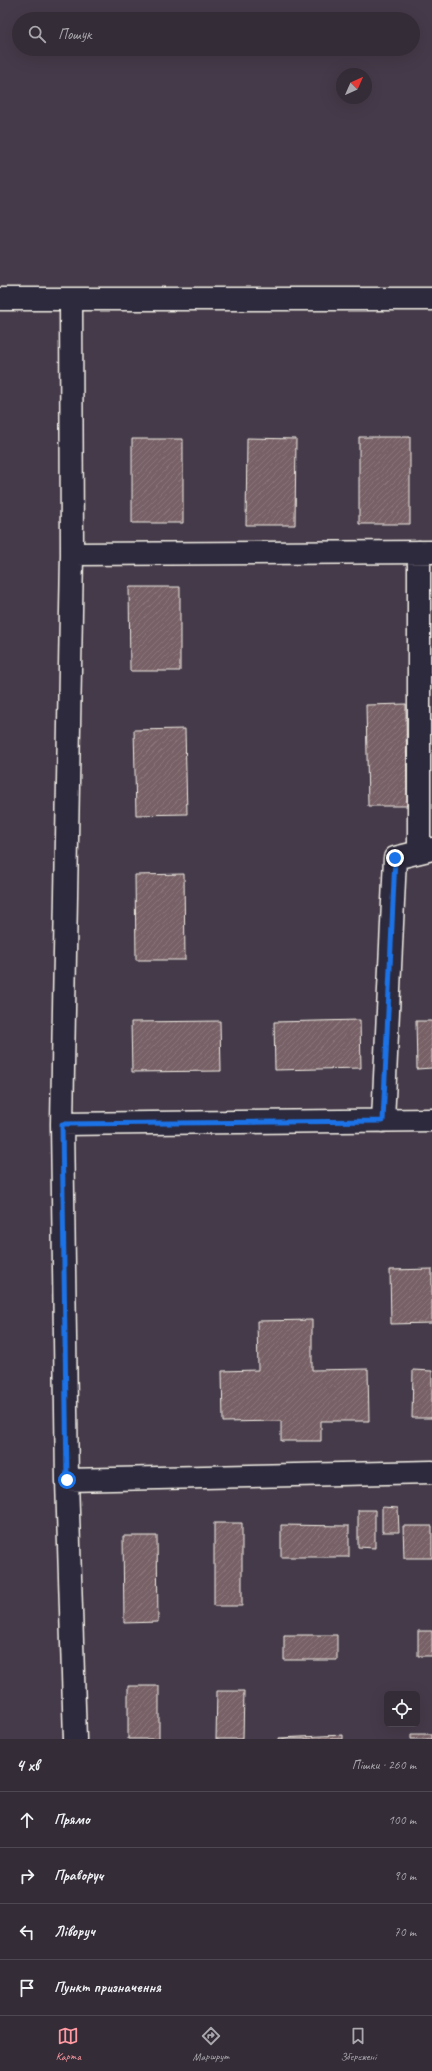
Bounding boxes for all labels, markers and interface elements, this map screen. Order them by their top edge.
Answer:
search box [12,12,420,56]
icon: search [26,23,48,45]
text: Пошук [58,25,91,44]
north arrow [336,68,372,104]
route end [386,849,404,867]
route start [58,1471,76,1489]
map controls [384,1691,420,1727]
button: locate [384,1691,420,1727]
text: 4 хв [16,1755,39,1776]
text: Пішки · 260 m [352,1757,416,1773]
icon: ahead [16,1809,38,1831]
text: Прямо [54,1810,90,1829]
text: 100 m [388,1812,416,1828]
icon: right [16,1865,38,1887]
text: Праворуч [54,1866,103,1885]
text: 90 m [394,1868,416,1884]
icon: left [16,1921,38,1943]
text: Ліворуч [54,1922,95,1941]
text: 70 m [394,1924,416,1940]
icon: arrive [16,1977,38,1999]
text: Пункт призначення [54,1978,161,1997]
tab: Карта [56,2025,81,2063]
tab: Маршрут [193,2025,229,2063]
tab: Збережені [340,2025,376,2063]

